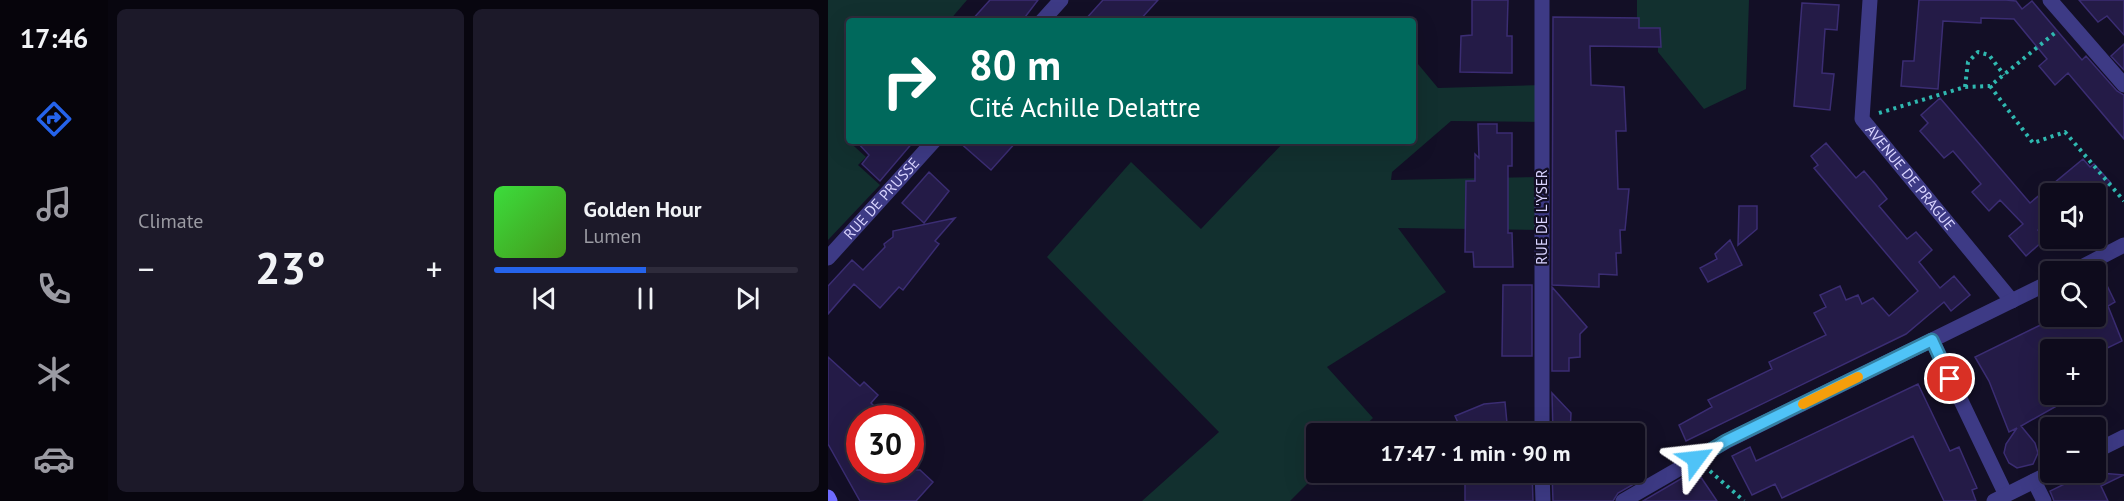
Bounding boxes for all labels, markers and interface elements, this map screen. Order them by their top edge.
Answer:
text: 17:46 [20,21,88,55]
text: 80 m [969,37,1061,92]
icon: right [870,42,948,120]
text: Cité Achille Delattre [969,90,1201,124]
icon: directions [33,98,75,140]
street label: AVENUE DE PRAGUE [1862,121,1960,234]
street label: RUE DE PRUSSE [839,154,923,243]
street label: RUE DE L'YSER [1532,169,1551,265]
icon: music [33,183,75,225]
map controls [2040,183,2106,483]
button: sound [2040,183,2106,249]
text: Golden Hour [584,195,701,223]
text: Climate [138,208,204,234]
text: Lumen [584,223,642,249]
text: 23° [255,238,326,296]
text: − [138,247,155,290]
text: + [426,247,442,290]
button: search [2040,261,2106,327]
icon: phone [33,268,75,310]
icon: previous [528,282,561,315]
icon: pause [629,282,662,315]
icon: next [731,282,764,315]
button: + [2040,339,2106,405]
icon: climate [33,353,75,395]
pin [1924,353,1975,404]
icon: arrive [1933,362,1966,395]
speed limit sign: 30 [846,405,924,483]
button: − [2040,417,2106,483]
position arrow [1664,427,1728,491]
icon: car [33,438,75,480]
text: 17:47 · 1 min · 90 m [1381,439,1570,467]

